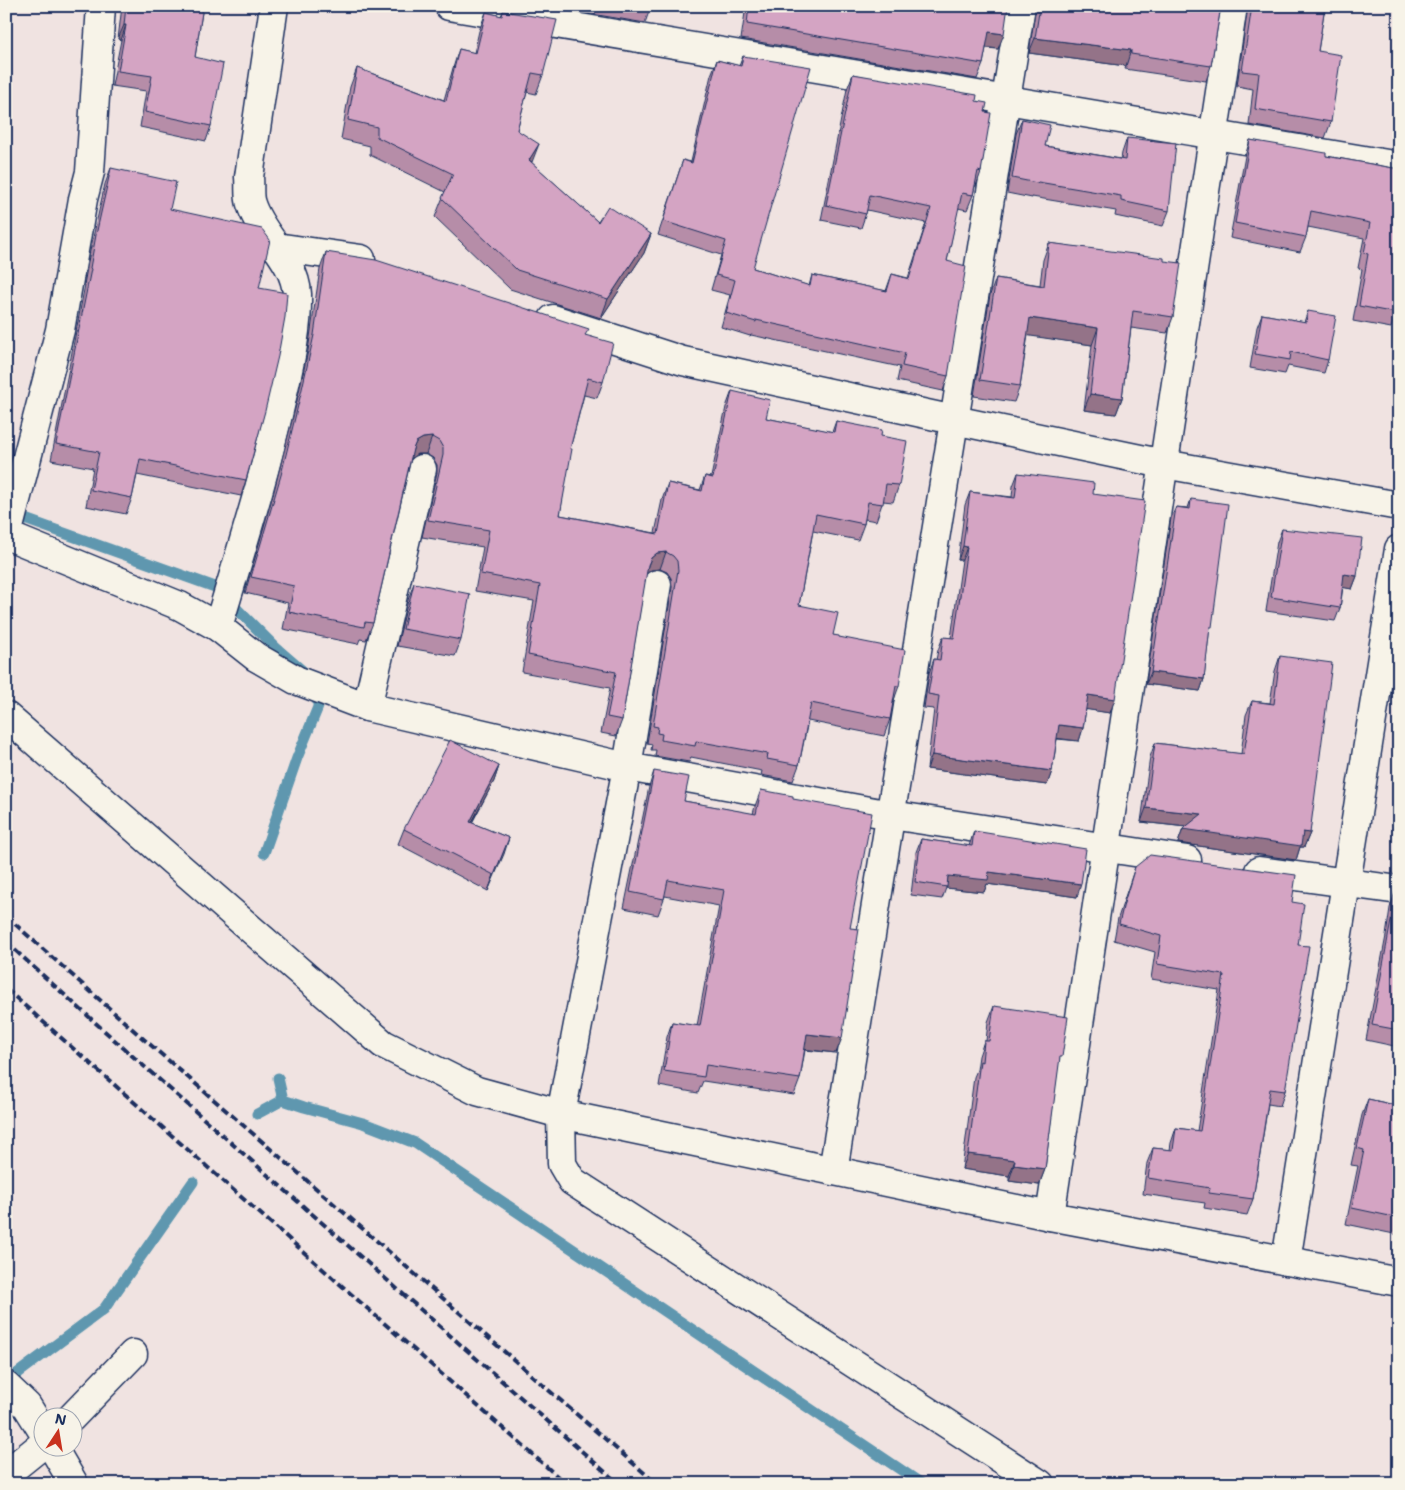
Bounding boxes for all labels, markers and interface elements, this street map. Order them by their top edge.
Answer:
north arrow [32,1408,82,1458]
text: N [53,1409,68,1429]

